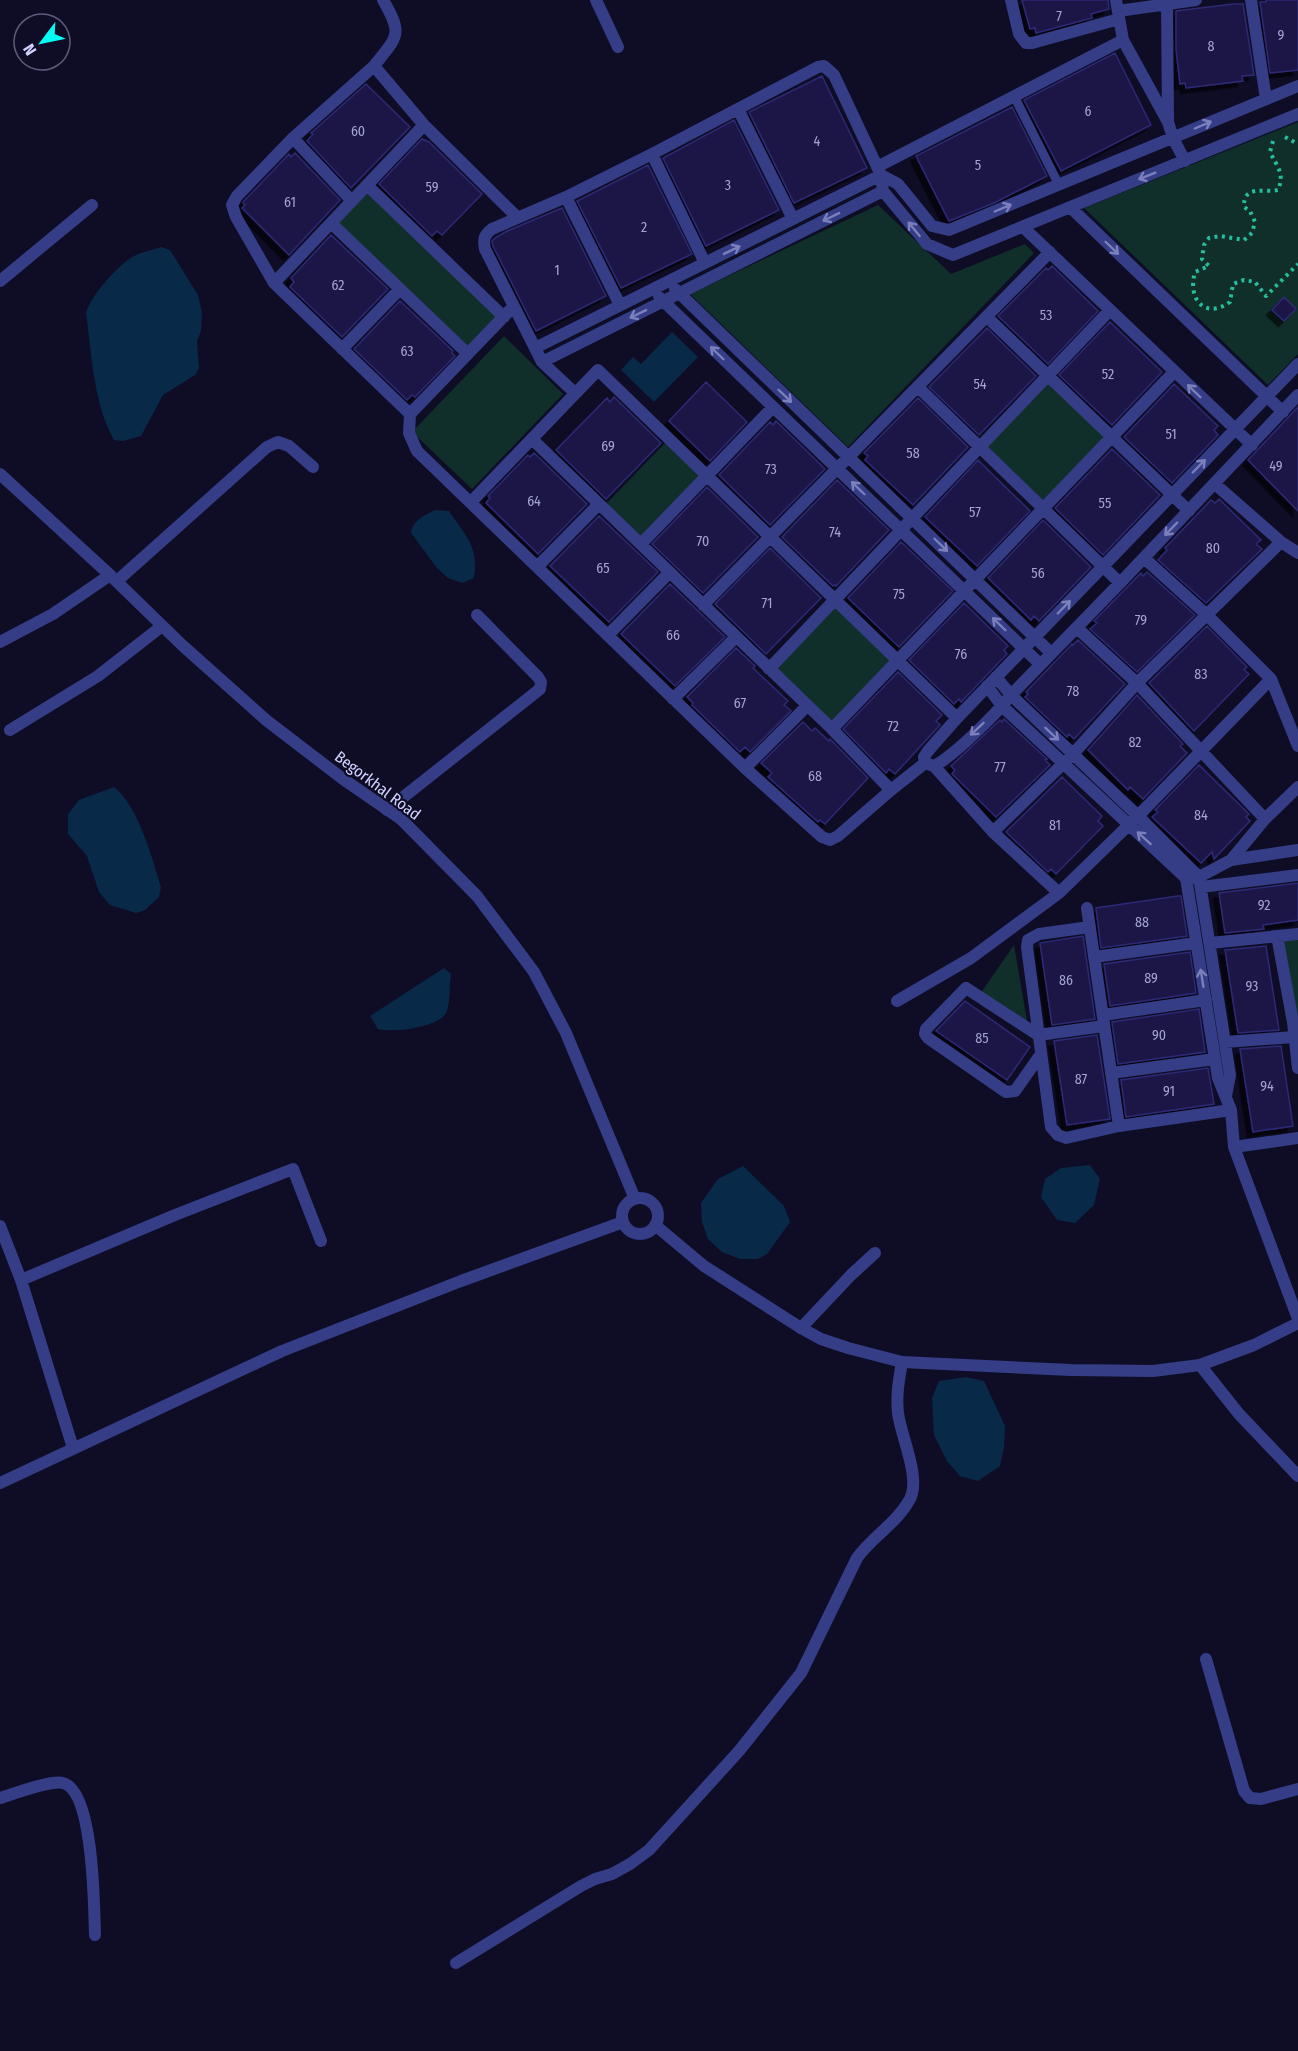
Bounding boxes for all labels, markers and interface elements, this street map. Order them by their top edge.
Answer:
house number: 7 [1056,8,1062,25]
north arrow [12,12,72,72]
house number: 9 [1278,27,1285,44]
house number: 8 [1208,38,1215,55]
text: N [19,41,40,59]
house number: 6 [1085,103,1092,120]
one-way arrow [1193,119,1212,130]
house number: 60 [351,123,365,140]
house number: 4 [814,133,821,150]
house number: 5 [975,157,981,174]
one-way arrow [1138,171,1156,182]
house number: 3 [725,177,731,194]
house number: 59 [425,179,439,196]
house number: 61 [284,194,296,211]
one-way arrow [994,202,1012,213]
one-way arrow [822,212,840,224]
house number: 2 [641,219,647,236]
one-way arrow [908,221,921,237]
one-way arrow [1105,241,1120,255]
one-way arrow [723,244,740,256]
house number: 1 [554,262,560,279]
house number: 62 [332,277,345,294]
house number: 53 [1040,307,1052,324]
one-way arrow [629,308,647,320]
house number: 63 [400,343,414,360]
one-way arrow [710,346,725,361]
house number: 52 [1102,366,1114,383]
house number: 54 [973,376,987,393]
one-way arrow [1186,384,1201,398]
one-way arrow [778,388,793,403]
house number: 51 [1165,426,1177,443]
house number: 69 [601,438,615,455]
house number: 58 [906,445,920,462]
house number: 49 [1269,458,1283,475]
one-way arrow [1192,459,1207,474]
house number: 73 [765,461,777,478]
one-way arrow [851,481,866,496]
house number: 64 [527,493,541,510]
house number: 55 [1099,495,1111,512]
house number: 57 [969,504,981,521]
one-way arrow [1164,522,1179,537]
house number: 74 [829,524,841,541]
house number: 70 [697,533,709,550]
one-way arrow [933,538,948,553]
house number: 80 [1206,540,1220,557]
house number: 65 [596,560,610,577]
house number: 56 [1031,565,1045,582]
house number: 75 [893,586,905,603]
house number: 71 [762,595,772,612]
one-way arrow [1057,599,1071,614]
house number: 79 [1135,612,1147,629]
one-way arrow [991,616,1006,631]
house number: 66 [666,627,680,644]
house number: 76 [955,646,967,663]
house number: 83 [1194,666,1208,683]
house number: 78 [1067,683,1079,700]
house number: 67 [734,695,746,712]
house number: 72 [887,718,899,735]
one-way arrow [970,722,985,736]
one-way arrow [1044,726,1059,740]
house number: 82 [1128,734,1142,751]
street label: Begorkhal Road [331,747,424,824]
house number: 77 [994,759,1006,776]
house number: 68 [808,768,822,785]
house number: 84 [1194,807,1208,824]
house number: 81 [1049,817,1061,834]
one-way arrow [1137,831,1152,845]
house number: 92 [1258,897,1270,914]
house number: 88 [1135,914,1149,931]
one-way arrow [1196,969,1207,988]
house number: 89 [1144,970,1158,987]
house number: 86 [1059,972,1073,989]
house number: 93 [1246,978,1258,995]
house number: 90 [1152,1027,1166,1044]
house number: 85 [975,1030,989,1047]
house number: 87 [1075,1071,1088,1088]
house number: 94 [1260,1078,1274,1095]
house number: 91 [1163,1083,1175,1100]

